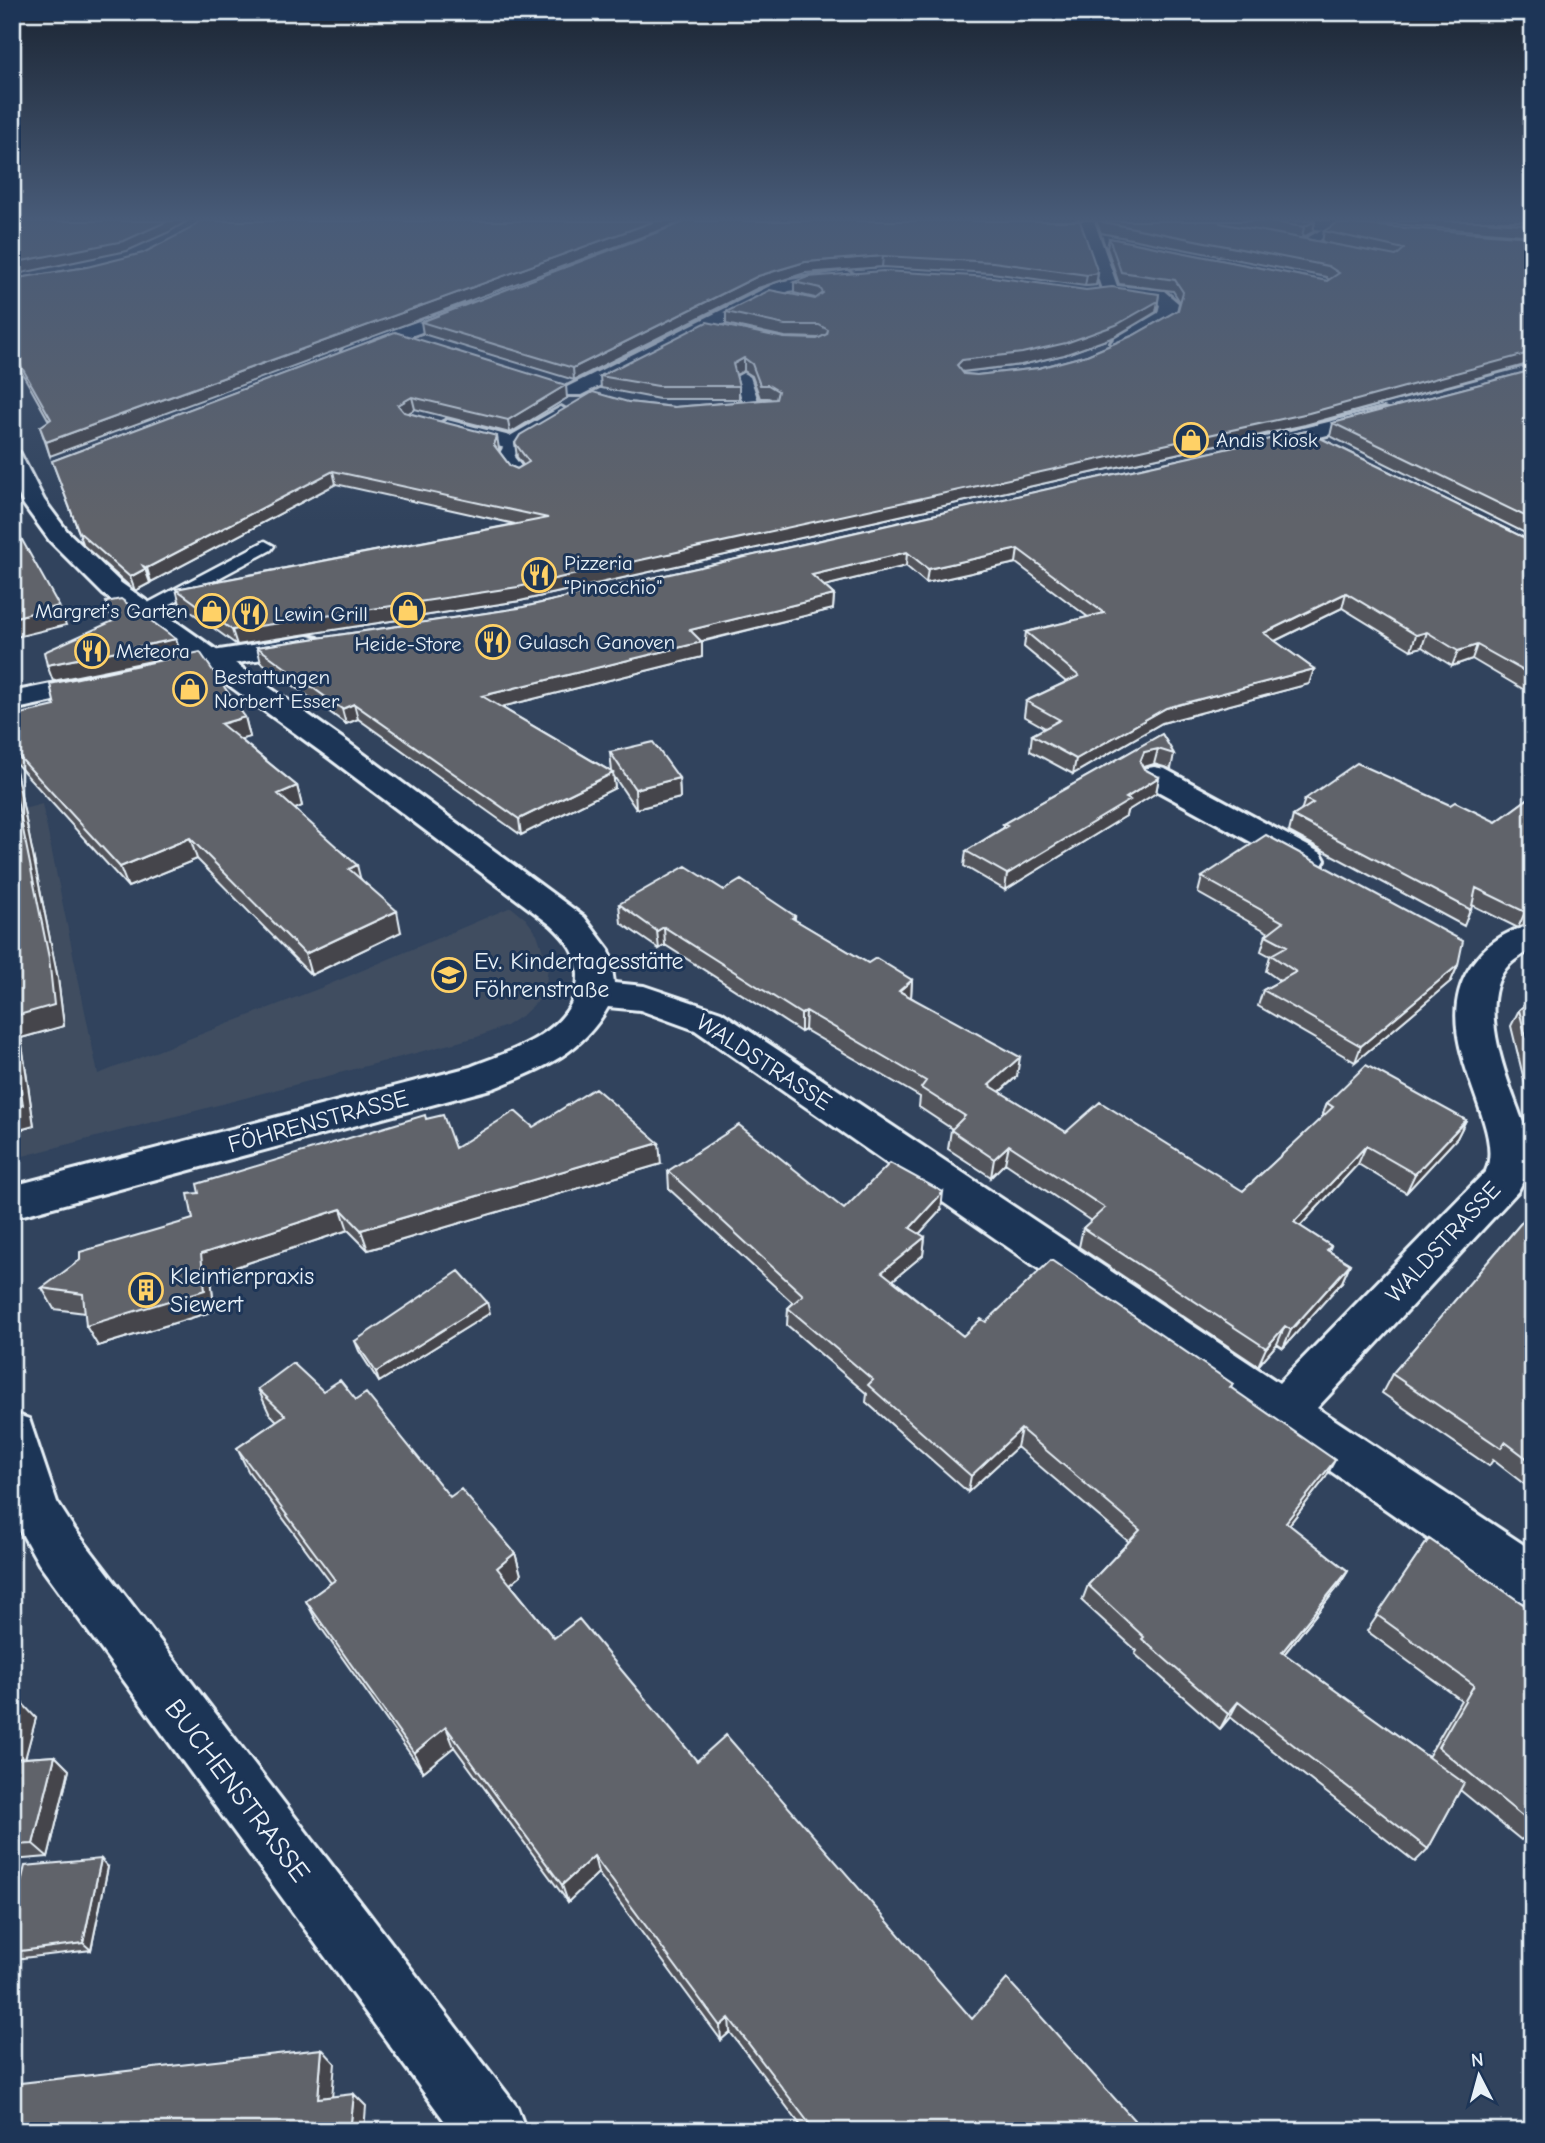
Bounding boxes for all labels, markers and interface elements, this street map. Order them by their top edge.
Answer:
shop icon: Andis Kiosk [1172,421,1210,459]
place label: Andis Kiosk [1216,428,1318,452]
place label: Pizzeria "Pinocchio" [564,551,662,599]
restaurant icon: Pizzeria "Pinocchio" [520,556,558,594]
shop icon: Heide-Store [389,591,427,629]
shop icon: Margret’s Garten [193,592,231,630]
restaurant icon: Lewin Grill [231,595,269,633]
place label: Margret’s Garten [35,599,188,623]
place label: Lewin Grill [274,602,368,626]
restaurant icon: Gulasch Ganoven [474,623,512,661]
place label: Gulasch Ganoven [518,630,675,654]
restaurant icon: Meteora [73,632,111,670]
place label: Heide-Store [354,632,462,656]
place label: Meteora [116,639,190,663]
place label: Bestattungen Norbert Esser [214,665,340,713]
shop icon: Bestattungen Norbert Esser [171,670,209,708]
place label: Ev. Kindertagesstätte Föhrenstraße [474,947,684,1003]
school or university icon: Ev. Kindertagesstätte Föhrenstraße [430,956,468,994]
street label: WALDSTRASSE [691,1008,837,1116]
street label: FÖHRENSTRASSE [225,1083,411,1159]
street label: WALDSTRASSE [1380,1176,1506,1308]
place label: Kleintierpraxis Siewert [170,1262,314,1318]
building icon: Kleintierpraxis Siewert [127,1271,165,1309]
street label: BUCHENSTRASSE [158,1693,316,1888]
north arrow [1444,2042,1514,2112]
text: N [1470,2049,1485,2072]

